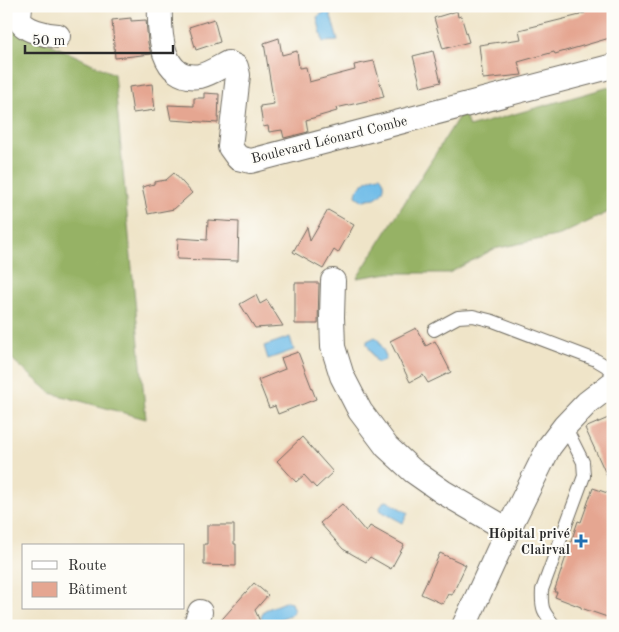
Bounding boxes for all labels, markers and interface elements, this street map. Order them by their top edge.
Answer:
scale bar [25,22,172,54]
text: 50 m [32,34,66,49]
street label: Boulevard Léonard Combe [250,114,409,166]
place label: Hôpital privé Clairval [488,527,570,557]
marker: Hôpital privé Clairval [574,534,588,548]
legend [22,544,185,610]
text: Route [68,559,106,574]
text: Bâtiment [68,583,127,598]

